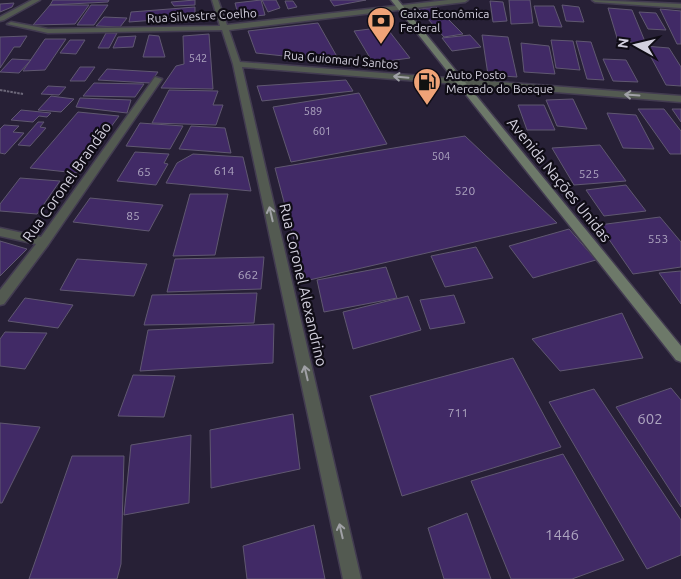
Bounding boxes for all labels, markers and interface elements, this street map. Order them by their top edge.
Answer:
street label: Rua Silvestre Coelho [147,6,257,25]
bank icon: Caixa Econômica Federal [366,6,396,45]
place label: Caixa Econômica Federal [400,7,490,34]
north arrow [611,20,661,70]
text: N [614,37,632,49]
street label: Rua Guiomard Santos [283,48,399,71]
house number: 542 [189,52,207,64]
fuel station icon: Auto Posto Mercado do Bosque [412,67,442,106]
place label: Auto Posto Mercado do Bosque [446,68,553,95]
one-way arrow [393,72,409,82]
one-way arrow [625,91,641,100]
house number: 589 [304,105,322,117]
street label: Avenida Nações Unidas [504,114,615,245]
street label: Rua Coronel Brandão [19,119,114,245]
house number: 601 [313,125,331,137]
house number: 504 [432,150,450,162]
house number: 614 [214,164,234,177]
house number: 65 [137,165,151,178]
house number: 525 [579,167,599,180]
house number: 520 [455,184,475,197]
street label: Rua Coronel Alexandrino [276,202,331,368]
one-way arrow [266,207,275,223]
house number: 85 [126,209,140,222]
house number: 553 [648,232,668,245]
house number: 662 [238,268,258,281]
one-way arrow [301,365,310,381]
house number: 711 [448,406,468,419]
house number: 602 [637,410,663,427]
one-way arrow [336,524,345,540]
house number: 1446 [545,526,579,543]

